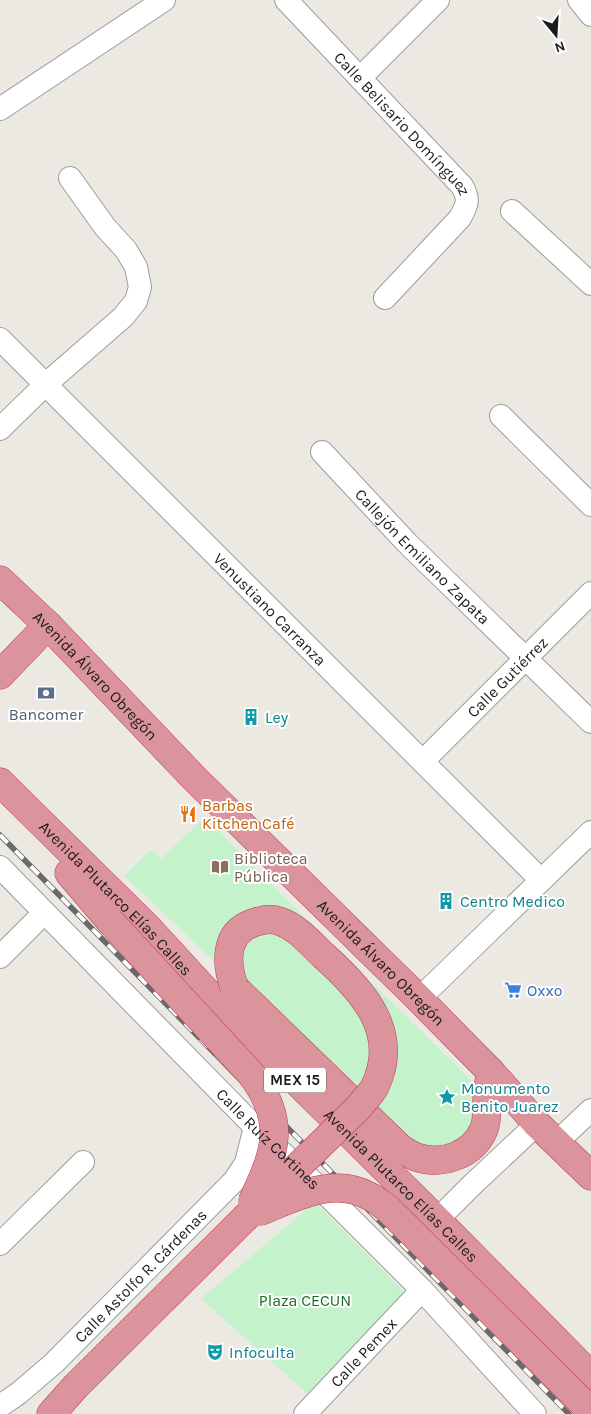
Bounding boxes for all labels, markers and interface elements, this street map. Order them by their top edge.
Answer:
north arrow [531,10,581,60]
text: N [552,37,567,57]
street label: Calle Belisario Domínguez [330,48,475,198]
street label: Callejón Emiliano Zapata [351,484,494,628]
street label: Venustiano Carranza [210,549,330,669]
street label: Avenida Álvaro Obregón [29,607,162,744]
street label: Calle Gutiérrez [463,633,551,721]
bank icon: Bancomer [36,683,56,703]
place label: Bancomer [9,705,83,724]
building icon: Ley [241,707,261,727]
place label: Ley [265,708,289,727]
place label: Barbas Kitchen Café [202,796,294,833]
restaurant icon: Barbas Kitchen Café [178,804,198,824]
street label: Avenida Plutarco Elías Calles [35,817,196,979]
place label: Biblioteca Pública [234,849,307,886]
library icon: Biblioteca Pública [210,857,230,877]
building icon: Centro Medico [436,891,456,911]
place label: Centro Medico [460,892,565,911]
street label: Avenida Álvaro Obregón [313,895,449,1029]
supermarket icon: Oxxo [503,980,523,1000]
place label: Oxxo [527,981,562,1000]
road number: MEX 15 [264,1068,326,1092]
place label: Monumento Benito Juarez [461,1079,559,1116]
street label: Calle Ruíz Cortines [213,1084,324,1193]
place icon: Monumento Benito Juarez [437,1087,457,1107]
street label: Avenida Plutarco Elías Calles [320,1105,482,1266]
street label: Calle Astolfo R. Cárdenas [70,1205,210,1346]
park label: Plaza CECUN [259,1291,351,1310]
street label: Calle Pemex [326,1314,400,1391]
theatre icon: Infoculta [205,1342,225,1362]
place label: Infoculta [229,1343,295,1362]

